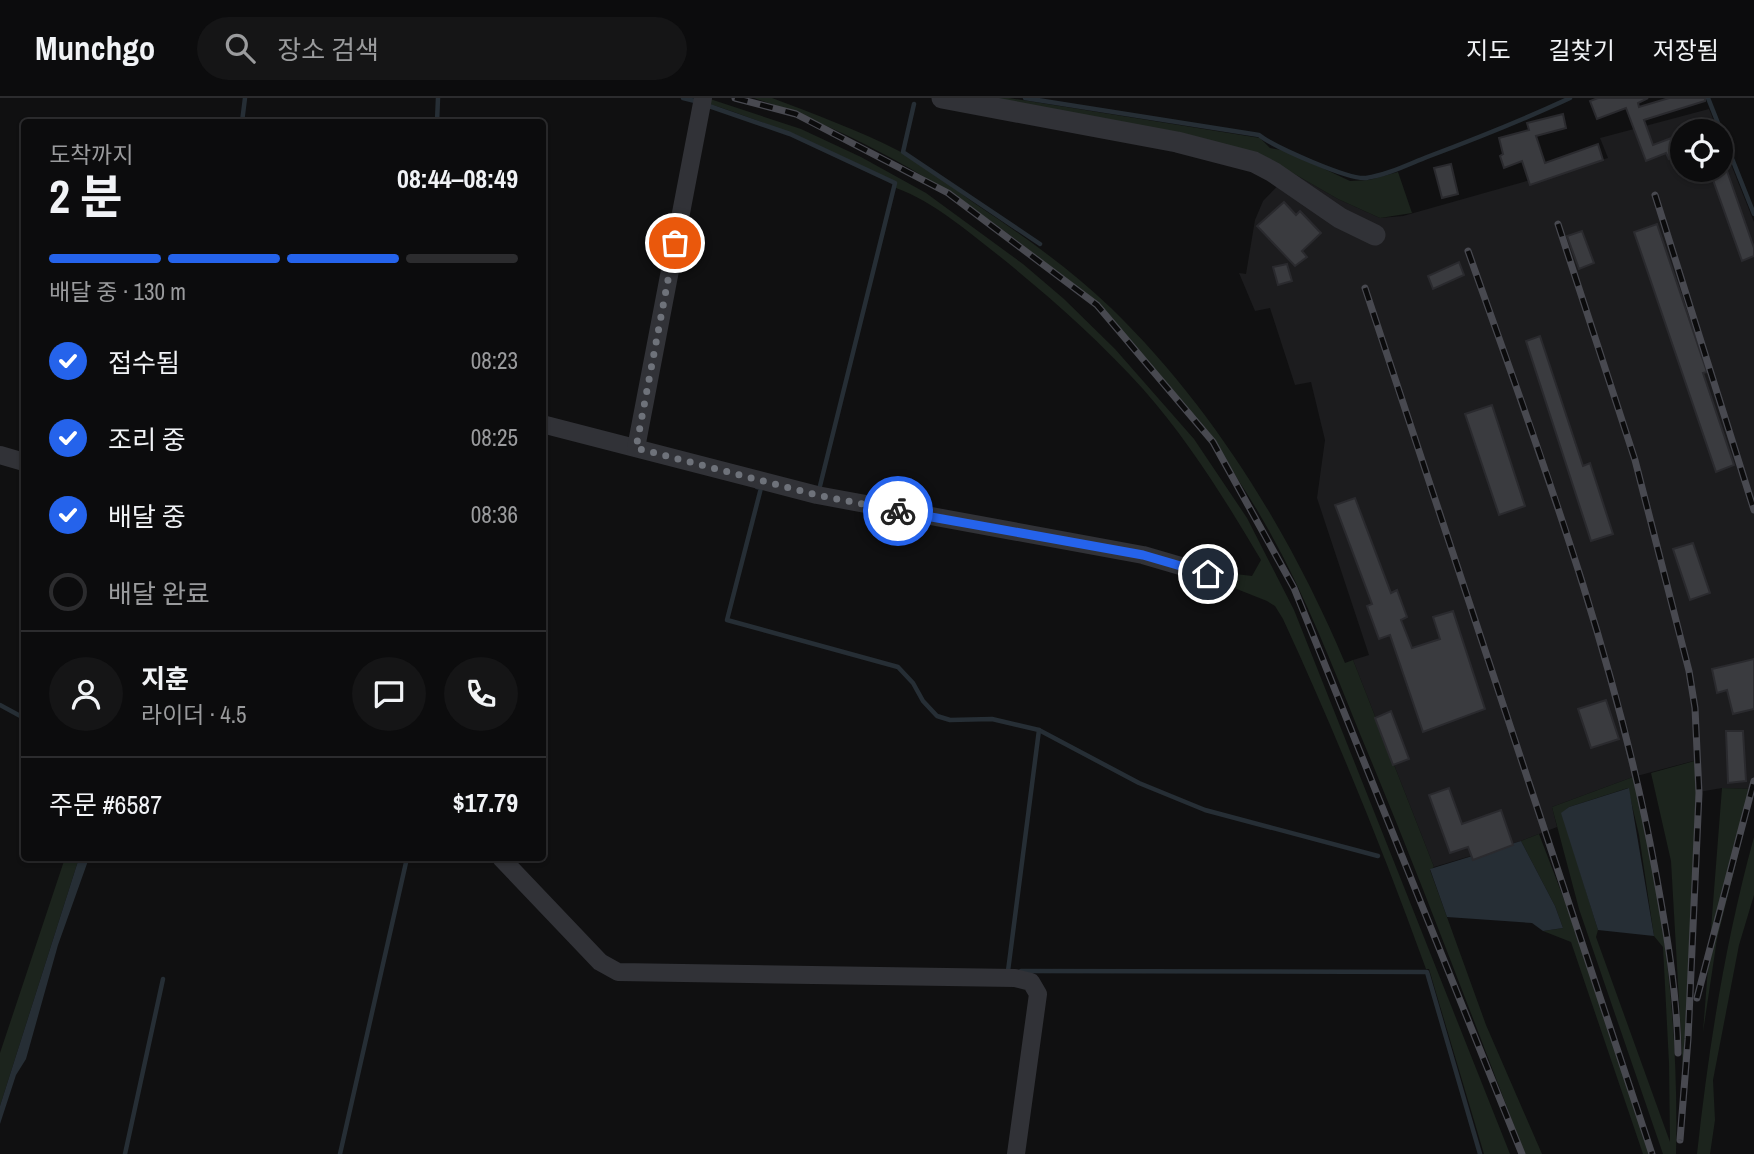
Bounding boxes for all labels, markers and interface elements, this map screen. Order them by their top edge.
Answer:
search box [197,17,687,80]
text: Munchgo [35,26,155,70]
icon: search [221,29,259,67]
text: 장소 검색 [277,32,379,67]
text: 지도 [1466,34,1511,66]
text: 길찾기 [1549,34,1615,66]
text: 저장됨 [1653,34,1719,66]
map controls [1670,119,1733,182]
button: locate [1670,119,1733,182]
text: 도착까지 [49,139,134,170]
text: 08:44–08:49 [397,161,518,196]
text: 2 분 [49,165,123,227]
pin [645,213,705,273]
icon: bag [656,224,694,262]
text: 배달 중 · 130 m [49,276,186,307]
icon: check [49,342,87,380]
text: 접수됨 [108,345,180,380]
text: 08:23 [471,345,518,376]
icon: check [49,419,87,457]
text: 조리 중 [108,422,186,457]
text: 08:25 [471,422,518,453]
courier [863,476,933,546]
icon: bike [879,492,917,530]
icon: check [49,496,87,534]
text: 배달 중 [108,499,186,534]
text: 08:36 [471,499,518,530]
pin [1178,544,1238,604]
icon: home [1189,555,1227,593]
text: 배달 완료 [108,576,210,611]
button: person [49,657,123,731]
button: chat [352,657,426,731]
button: phone [444,657,518,731]
text: 지훈 [141,661,189,696]
text: 라이더 · 4.5 [141,699,246,730]
text: $17.79 [453,785,518,820]
text: 주문 #6587 [49,787,162,822]

